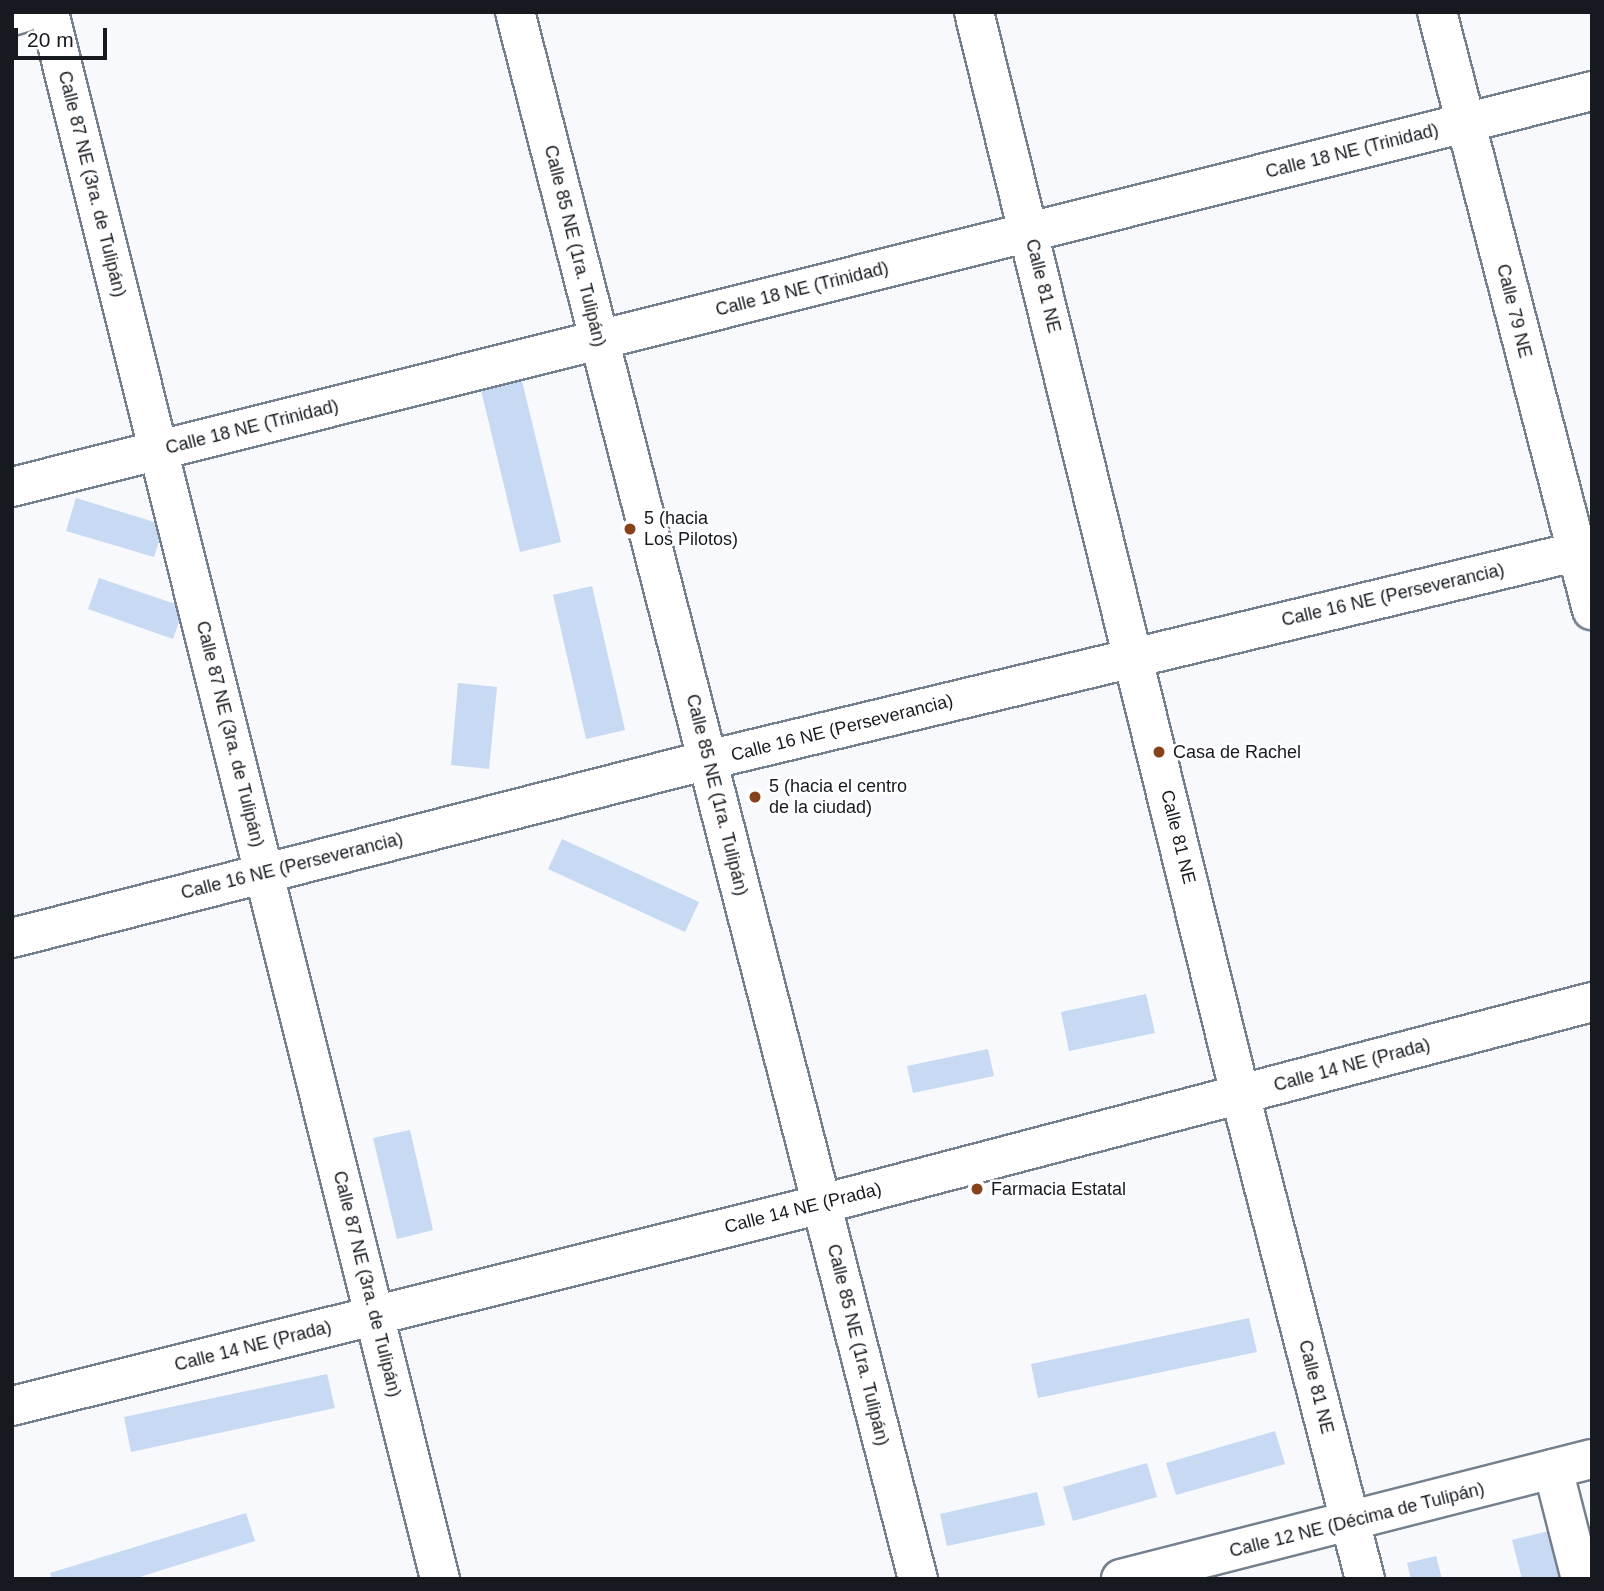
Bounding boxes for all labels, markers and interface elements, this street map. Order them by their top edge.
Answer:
scale bar [18,14,110,58]
text: 20 m [27,28,74,51]
street label: Calle 87 NE (3ra. de Tulipán) [53,69,131,299]
street label: Calle 18 NE (Trinidad) [1263,119,1441,183]
street label: Calle 85 NE (1ra. Tulipán) [539,143,611,349]
street label: Calle 81 NE [1021,237,1065,335]
street label: Calle 18 NE (Trinidad) [713,257,891,321]
street label: Calle 79 NE [1492,262,1536,360]
street label: Calle 18 NE (Trinidad) [163,395,341,459]
place label: 5 (hacia Los Pilotos) [644,508,738,550]
marker: 5 (hacia Los Pilotos) [622,521,638,537]
street label: Calle 16 NE (Perseverancia) [1279,559,1507,631]
street label: Calle 87 NE (3ra. de Tulipán) [191,619,269,849]
street label: Calle 16 NE (Perseverancia) [729,690,955,766]
street label: Calle 85 NE (1ra. Tulipán) [681,692,753,898]
place label: Casa de Rachel [1173,741,1301,763]
marker: Casa de Rachel [1151,744,1167,760]
place label: 5 (hacia el centro de la ciudad) [769,776,907,818]
street label: Calle 81 NE [1156,788,1200,886]
marker: 5 (hacia el centro de la ciudad) [747,789,763,805]
street label: Calle 16 NE (Perseverancia) [179,828,405,904]
street label: Calle 14 NE (Prada) [1271,1034,1433,1096]
street label: Calle 87 NE (3ra. de Tulipán) [328,1169,406,1399]
street label: Calle 14 NE (Prada) [722,1178,884,1238]
place label: Farmacia Estatal [991,1178,1126,1200]
marker: Farmacia Estatal [969,1181,985,1197]
street label: Calle 85 NE (1ra. Tulipán) [822,1242,894,1448]
street label: Calle 14 NE (Prada) [172,1316,334,1376]
street label: Calle 81 NE [1294,1338,1338,1436]
street label: Calle 12 NE (Décima de Tulipán) [1227,1478,1487,1562]

